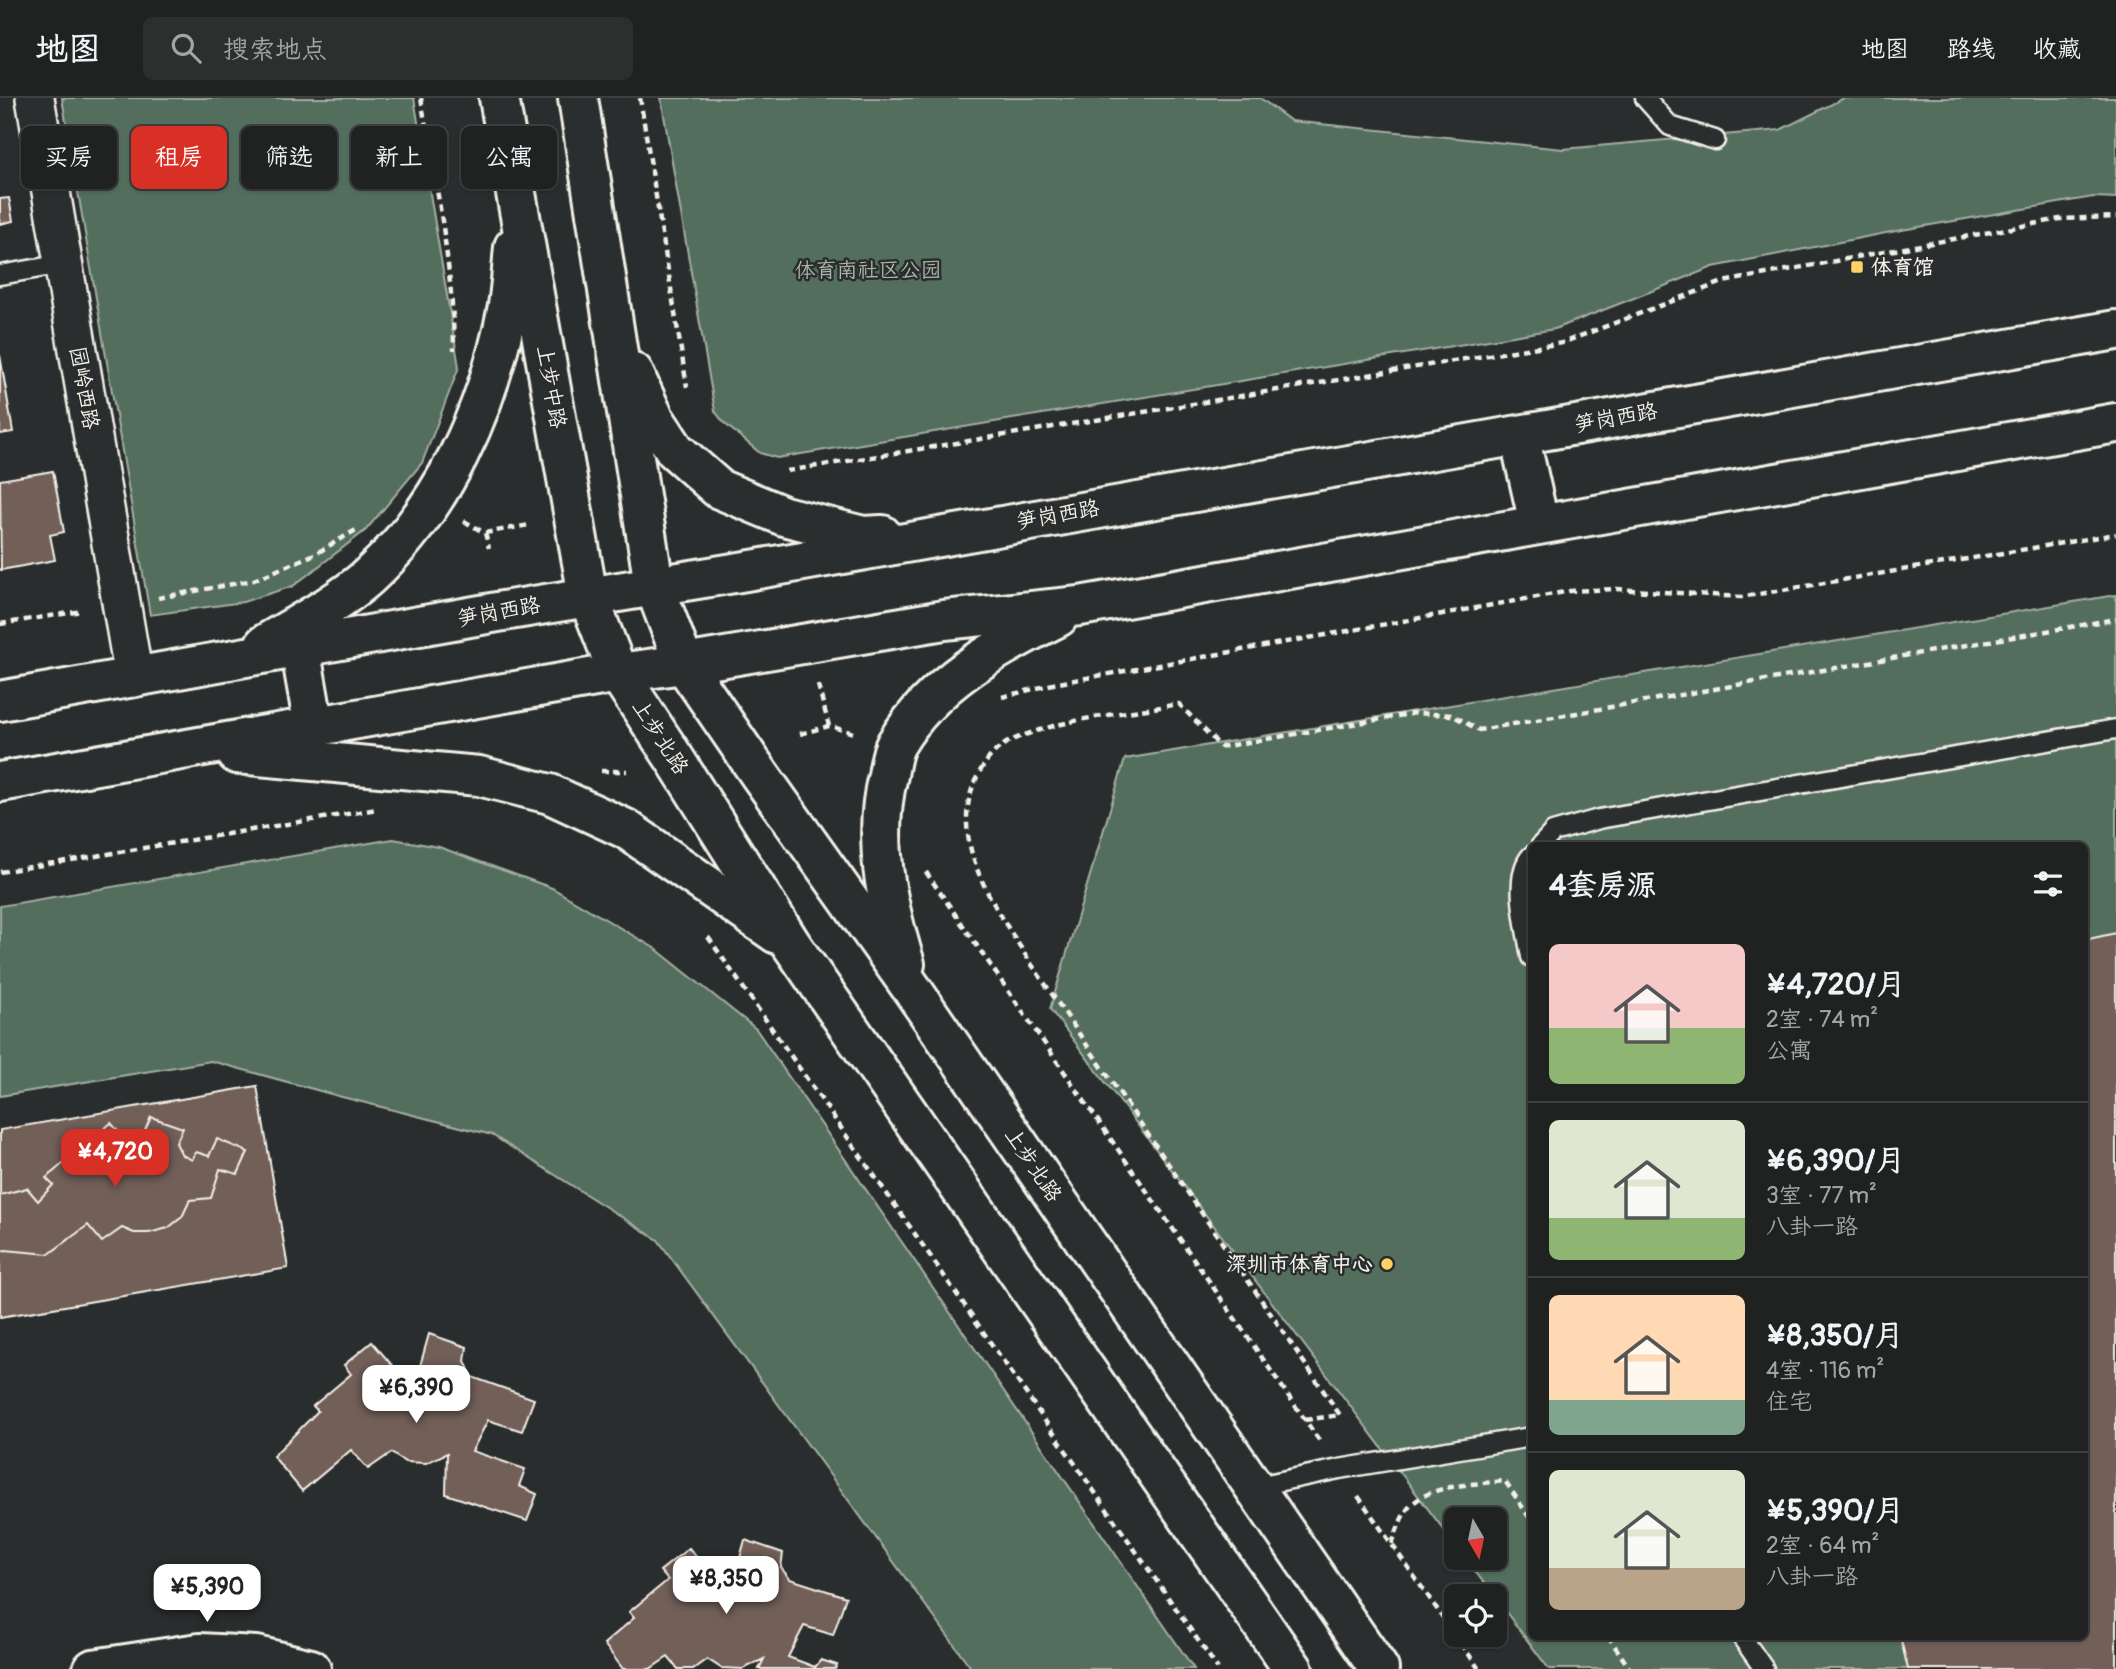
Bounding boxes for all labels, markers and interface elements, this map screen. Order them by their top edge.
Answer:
search box [143,17,633,80]
text: 地图 [35,29,101,70]
icon: search [167,29,205,67]
text: 搜索地点 [223,34,327,66]
text: 地图 [1861,35,1909,64]
text: 路线 [1947,35,1995,64]
text: 收藏 [2033,35,2081,64]
chip: 买房 [21,126,117,189]
chip: 租房 [131,126,227,189]
chip: 筛选 [241,126,337,189]
chip: 新上 [351,126,447,189]
chip: 公寓 [461,126,557,189]
place label: 体育馆 [1871,254,1934,281]
park label: 体育南社区公园 [795,257,942,284]
marker: 体育馆 [1849,259,1865,275]
street label: 上步中路 [530,343,572,431]
street label: 园岭西路 [63,344,105,432]
street label: 笋岗西路 [1572,397,1660,439]
street label: 笋岗西路 [1014,494,1102,536]
street label: 笋岗西路 [455,591,543,633]
street label: 上步北路 [626,694,694,780]
icon: filters [2029,865,2067,903]
text: 4套房源 [1549,867,1656,904]
text: ¥4,720/月 [1766,966,1906,1003]
icon: home [1605,972,1689,1056]
text: 2室 · 74 m² [1766,1005,1878,1034]
text: 公寓 [1766,1036,1812,1065]
street label: 上步北路 [998,1123,1068,1207]
pin: ¥4,720 [58,1130,172,1189]
text: ¥4,720 [77,1137,153,1166]
text: ¥6,390/月 [1766,1142,1905,1179]
icon: home [1605,1148,1689,1232]
text: 3室 · 77 m² [1766,1181,1877,1210]
text: 八卦一路 [1766,1212,1858,1241]
place label: 深圳市体育中心 [1226,1251,1373,1278]
marker: 深圳市体育中心 [1379,1256,1395,1272]
text: ¥8,350/月 [1766,1317,1904,1354]
icon: home [1605,1323,1689,1407]
text: 4室 · 116 m² [1766,1356,1884,1385]
pin: ¥6,390 [359,1366,473,1425]
text: ¥6,390 [378,1373,454,1402]
text: 住宅 [1766,1387,1812,1416]
text: ¥5,390/月 [1766,1492,1904,1529]
icon: home [1605,1498,1689,1582]
north arrow [1444,1507,1507,1570]
map controls [1444,1507,1507,1647]
text: 2室 · 64 m² [1766,1531,1879,1560]
pin: ¥8,350 [669,1556,783,1616]
text: 八卦一路 [1766,1562,1858,1591]
pin: ¥5,390 [150,1564,264,1624]
text: ¥8,350 [689,1564,763,1593]
text: ¥5,390 [170,1572,244,1601]
button: locate [1444,1584,1507,1647]

